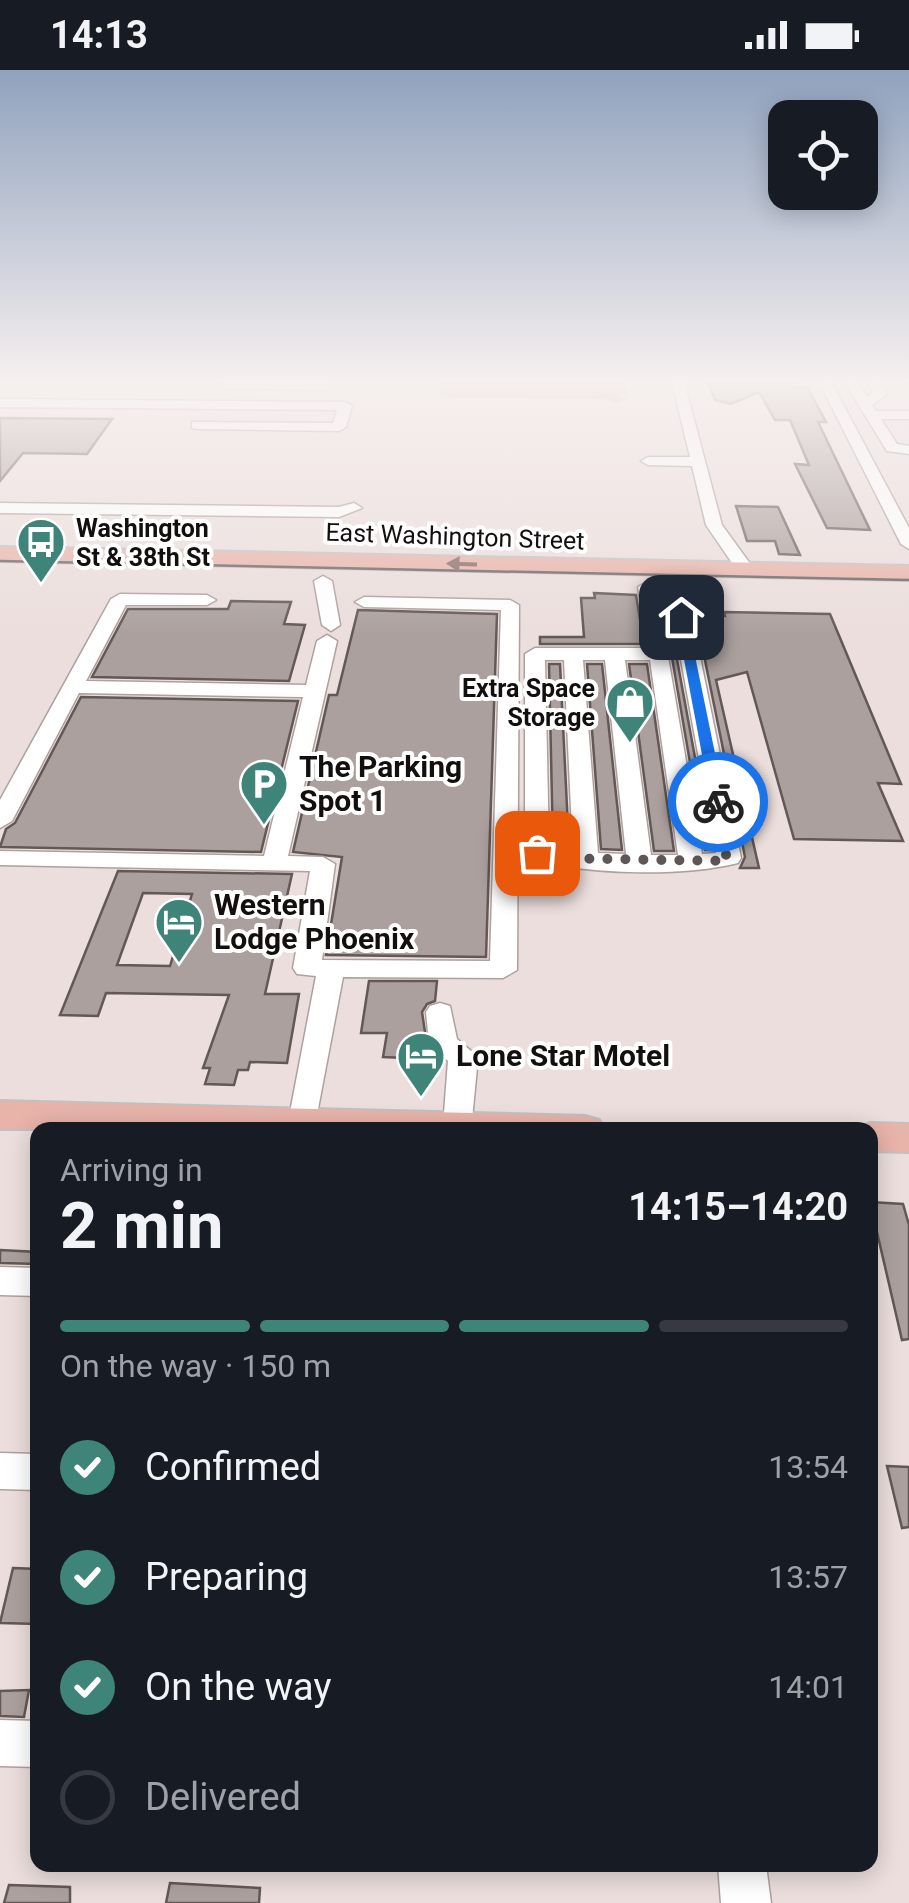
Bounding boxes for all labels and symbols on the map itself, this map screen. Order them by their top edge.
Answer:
place label: Washington St & 38th St [76,514,210,572]
bus stop icon: Washington St & 38th St [15,516,67,584]
street label: East Washington Street [325,517,585,556]
one-way arrow [445,556,477,572]
pin [639,575,724,660]
place label: Extra Space Storage [462,674,595,732]
shop icon: Extra Space Storage [604,676,656,744]
place label: The Parking Spot 1 [299,749,462,818]
courier [668,752,768,852]
parking icon: The Parking Spot 1 [238,758,290,826]
pin [495,811,580,896]
place label: Western Lodge Phoenix [214,887,415,956]
hotel icon: Western Lodge Phoenix [153,896,205,964]
hotel icon: Lone Star Motel [395,1030,447,1098]
place label: Lone Star Motel [456,1038,670,1073]

